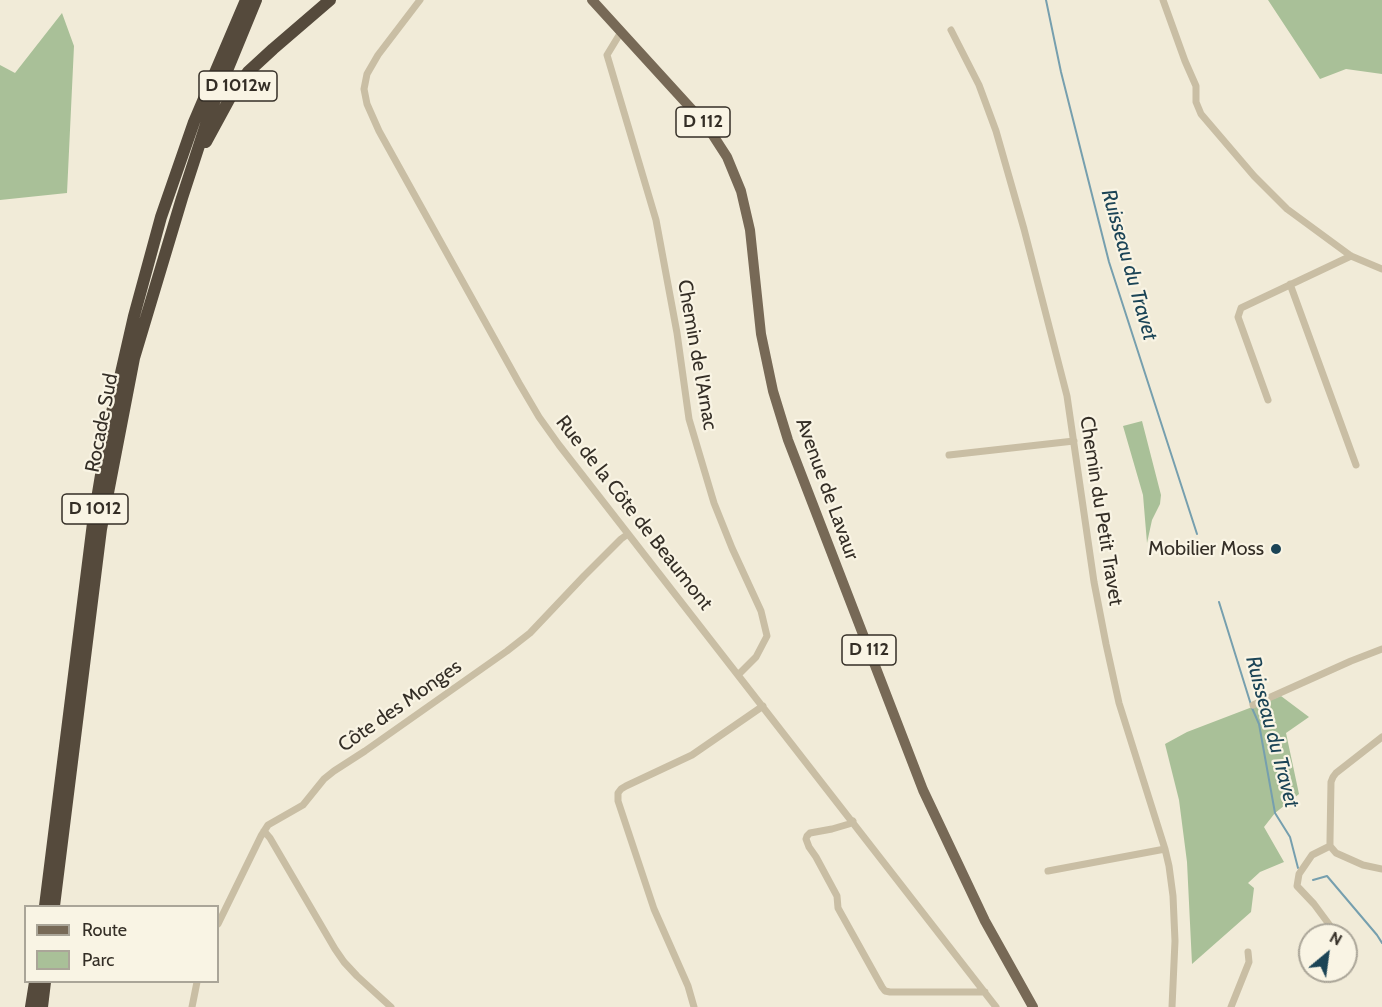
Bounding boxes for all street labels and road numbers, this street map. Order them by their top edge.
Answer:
road number: D 1012w [199,71,277,101]
road number: D 112 [676,107,730,137]
street label: Chemin de l'Arnac [672,278,722,432]
street label: Rocade Sud [81,371,123,475]
street label: Rue de la Côte de Beaumont [551,411,717,615]
street label: Avenue de Lavaur [790,415,864,563]
street label: Chemin du Petit Travet [1074,415,1128,607]
road number: D 1012 [62,494,128,524]
road number: D 112 [842,635,896,665]
street label: Côte des Monges [334,655,466,757]

